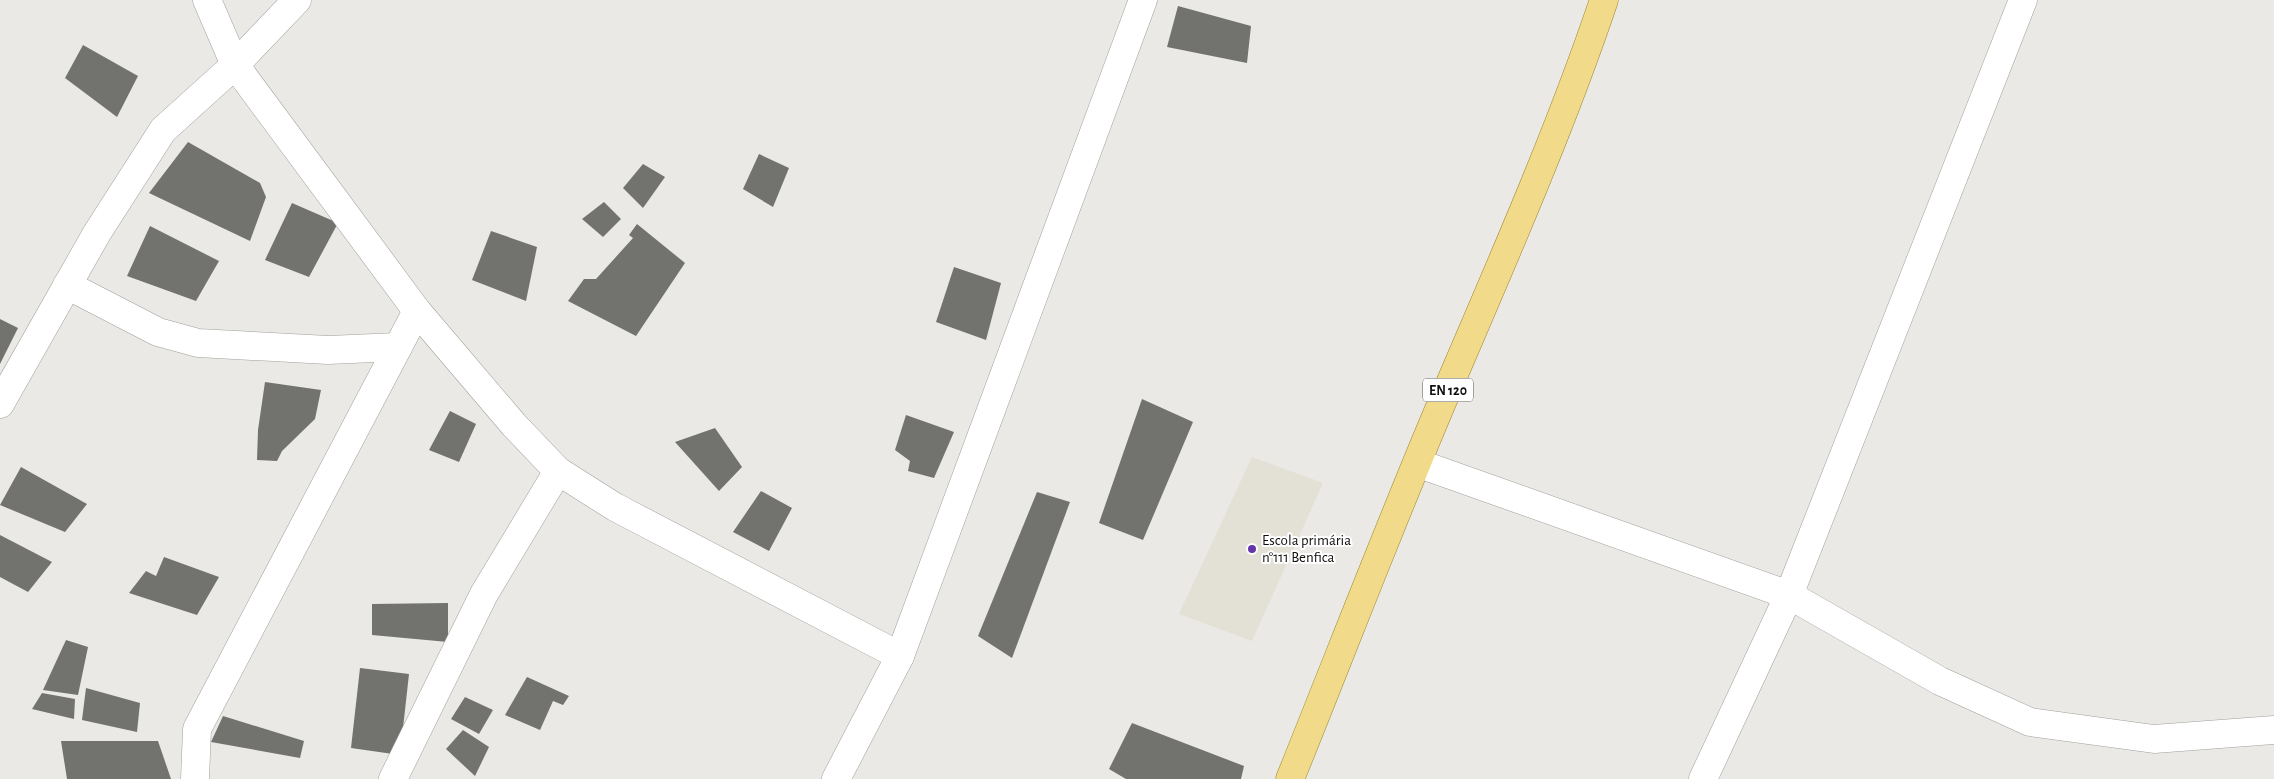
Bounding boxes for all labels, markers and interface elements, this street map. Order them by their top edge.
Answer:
road number: EN 120 [1423,378,1473,402]
place label: Escola primária n°111 Benfica [1262,533,1351,565]
marker: Escola primária n°111 Benfica [1246,543,1258,555]

